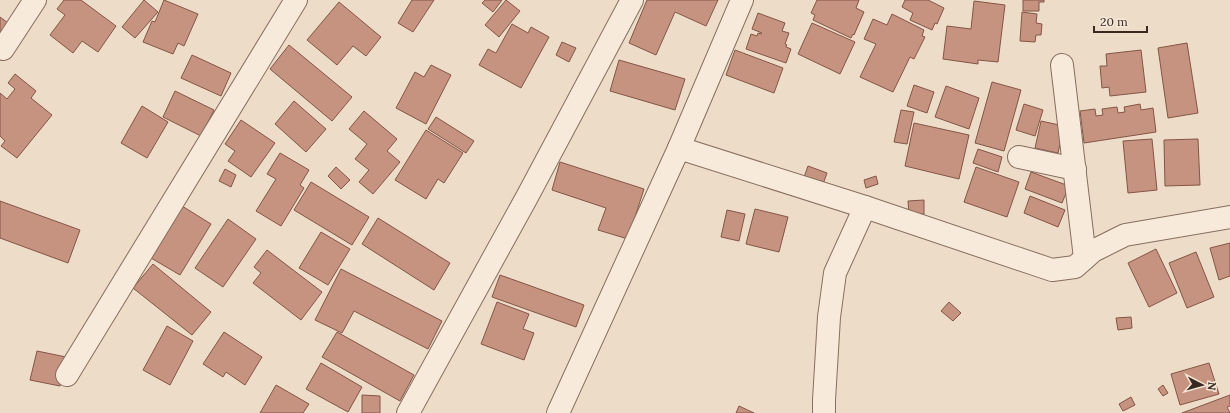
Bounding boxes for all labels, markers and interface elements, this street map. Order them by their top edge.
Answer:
scale bar [1094,8,1147,34]
text: 20 m [1100,14,1128,29]
north arrow [1182,365,1222,405]
text: N [1204,381,1219,391]

